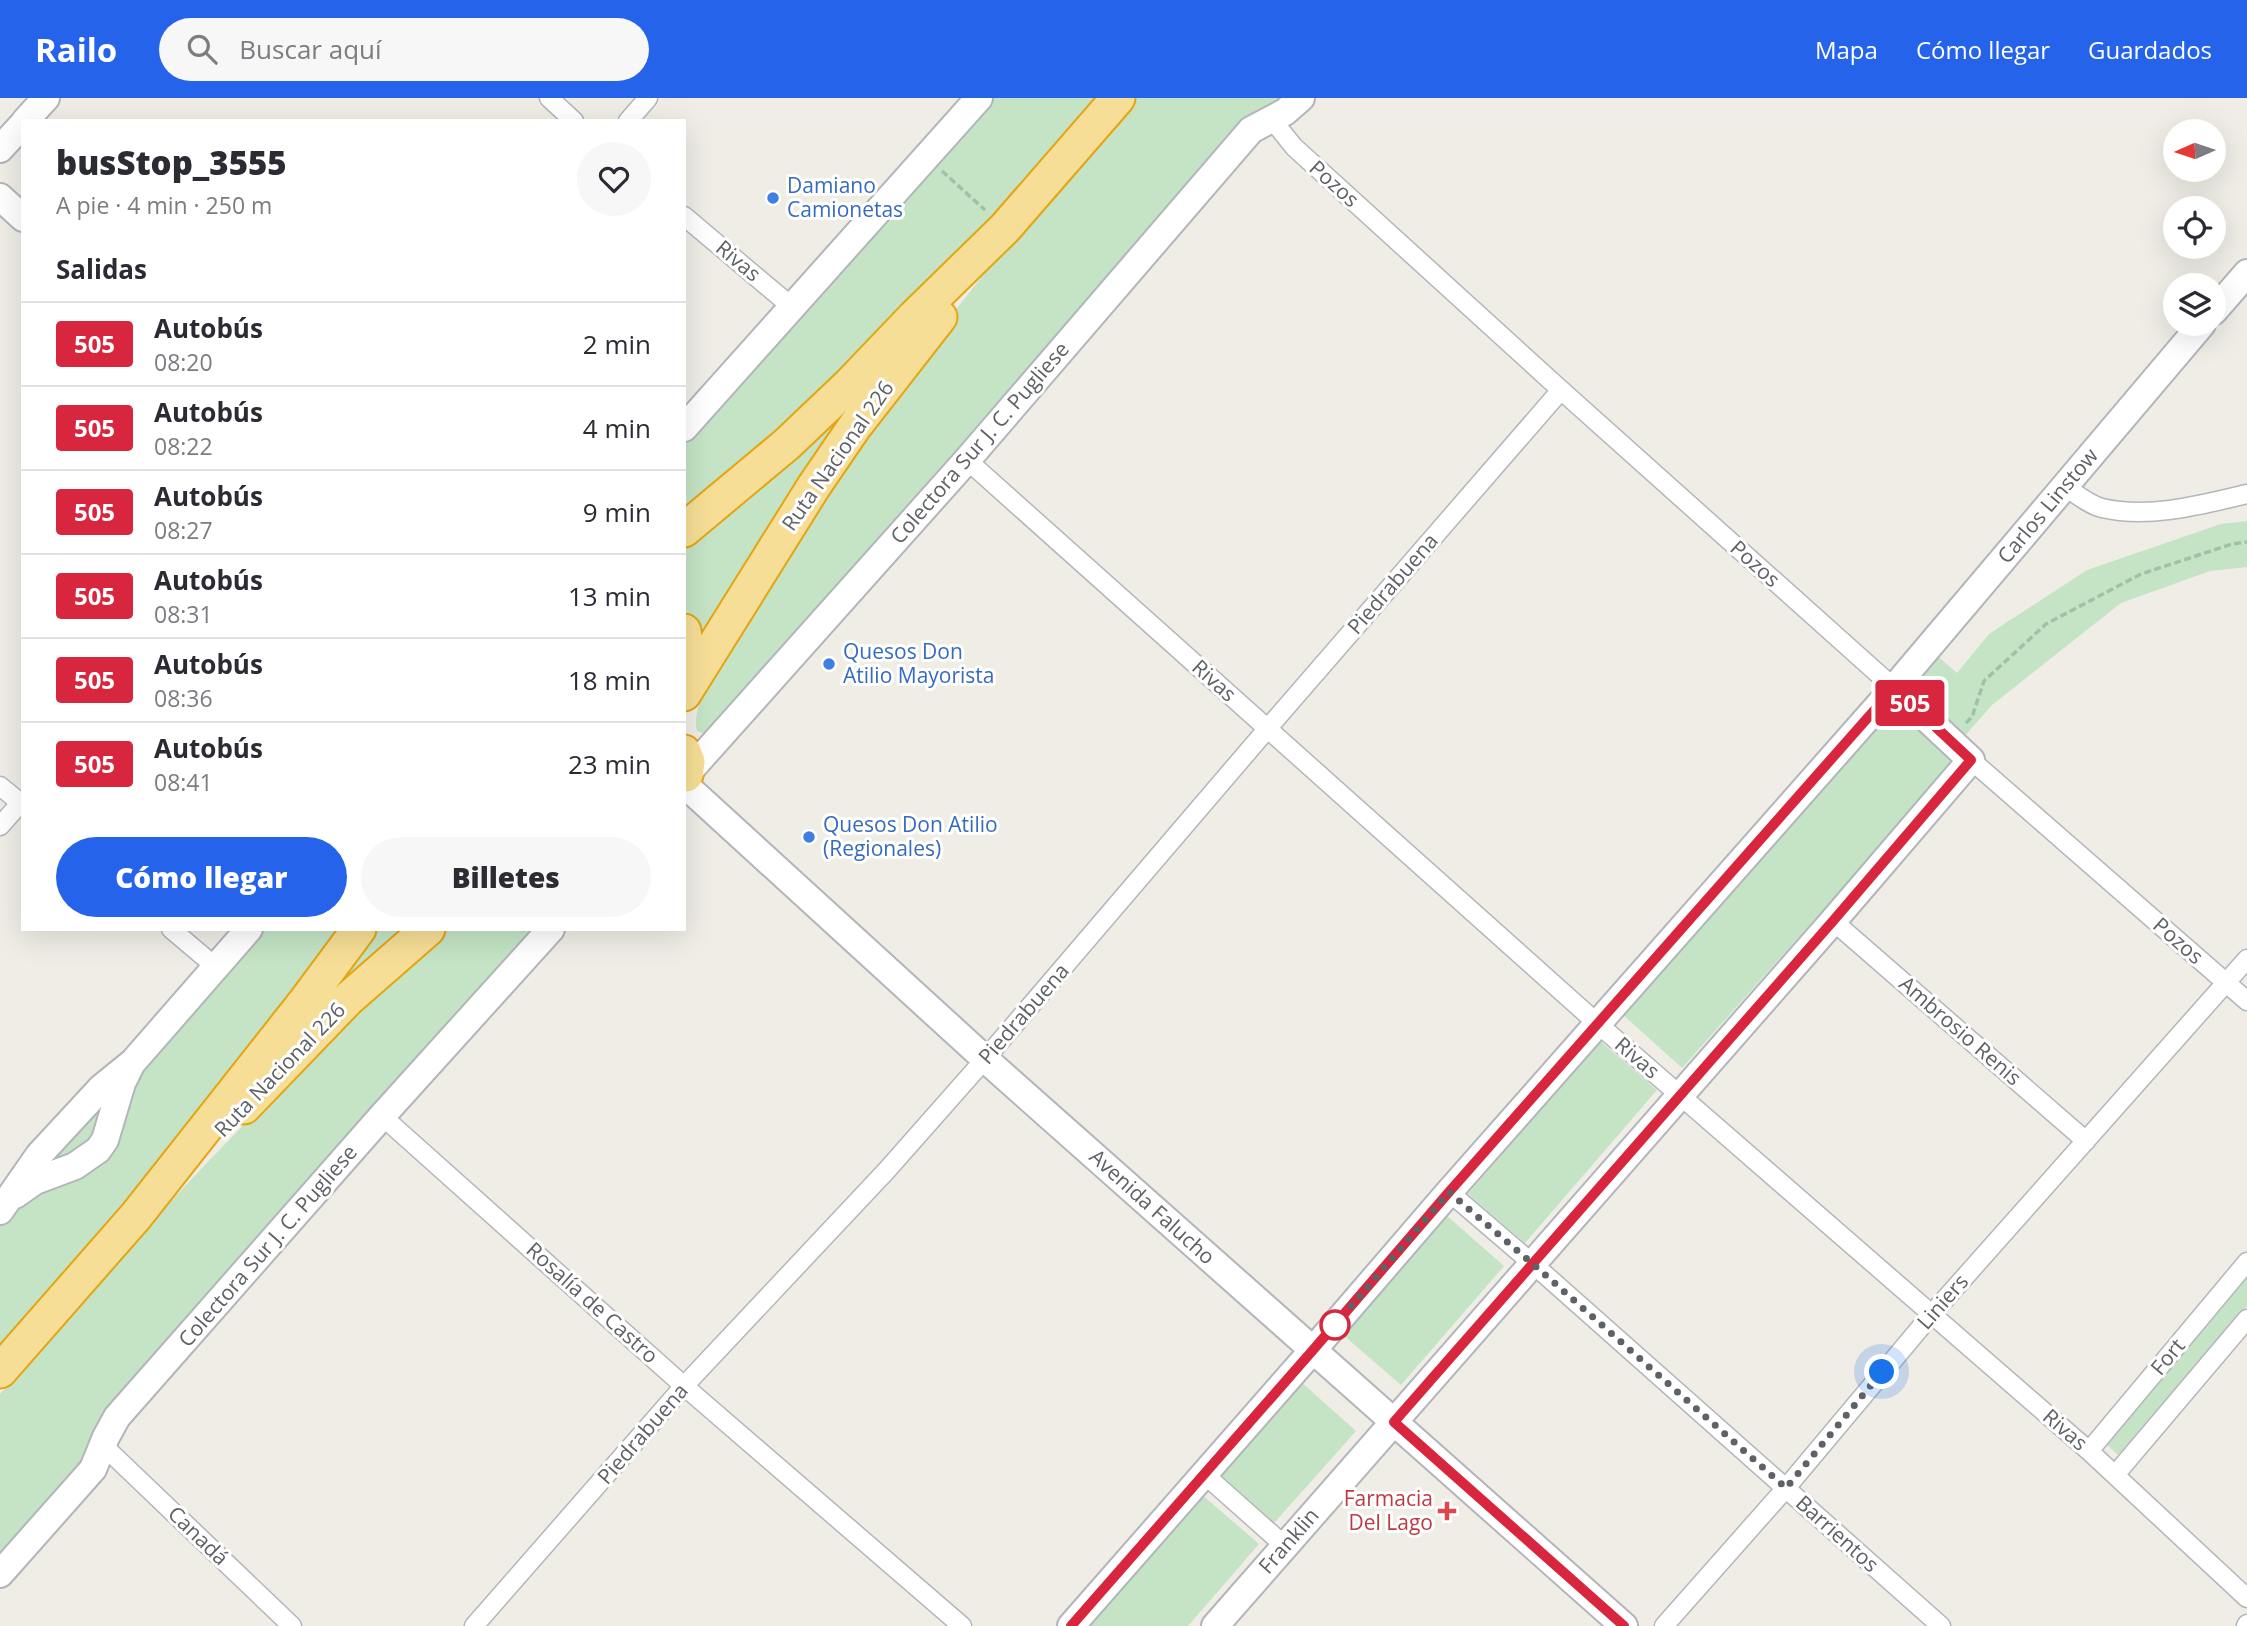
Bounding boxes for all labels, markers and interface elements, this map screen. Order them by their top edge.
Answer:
search box [159,18,649,81]
text: Railo [35,27,117,72]
icon: search [183,30,221,68]
text: Buscar aquí [239,31,382,67]
text: Mapa [1815,33,1878,66]
text: Cómo llegar [1916,33,2050,66]
text: Guardados [2088,33,2212,66]
north arrow [2163,119,2226,182]
map controls [2163,119,2226,336]
text: busStop_3555 [56,140,287,185]
button: heart [577,142,651,216]
street label: Pozos [1304,154,1365,213]
place label: Damiano Camionetas [787,171,903,223]
text: A pie · 4 min · 250 m [56,189,272,221]
marker: Damiano Camionetas [765,190,781,206]
button: locate [2163,196,2226,259]
street label: Rivas [710,233,767,287]
text: Salidas [56,251,147,287]
button: layers [2163,273,2226,336]
text: Autobús [154,310,263,346]
text: 2 min [583,326,651,362]
text: 505 [74,327,115,360]
street label: Colectora Sur J. C. Pugliese [884,335,1075,549]
text: 08:20 [154,346,213,378]
street label: Ruta Nacional 226 [775,375,899,536]
text: Autobús [154,394,263,430]
text: 4 min [583,410,651,446]
text: 505 [74,411,115,444]
text: 08:22 [154,430,213,462]
street label: Carlos Linstow [1991,441,2104,569]
text: Autobús [154,478,263,514]
text: 9 min [583,494,651,530]
text: 505 [74,495,115,528]
text: 08:27 [154,514,213,546]
street label: Piedrabuena [1341,527,1444,640]
street label: Pozos [1725,534,1786,593]
text: Autobús [154,562,263,598]
text: 13 min [568,578,651,614]
text: 505 [74,579,115,612]
text: 08:31 [154,598,213,630]
place label: Quesos Don Atilio Mayorista [843,637,995,689]
text: Autobús [154,646,263,682]
street label: Rivas [1187,653,1243,708]
marker: Quesos Don Atilio Mayorista [821,656,837,672]
text: 18 min [568,662,651,698]
text: 505 [74,663,115,696]
line badge: 505 [1870,680,1950,726]
text: 08:36 [154,682,213,714]
text: 505 [1889,686,1931,719]
text: Autobús [154,730,263,766]
text: 23 min [568,746,651,782]
text: 505 [74,747,115,780]
text: 08:41 [154,766,213,798]
place label: Quesos Don Atilio (Regionales) [823,810,998,862]
marker: Quesos Don Atilio (Regionales) [801,829,817,845]
button: Cómo llegar [56,837,347,917]
button: Billetes [361,837,651,917]
street label: Pozos [2148,911,2210,970]
street label: Piedrabuena [972,957,1075,1070]
street label: Ambrosio Renis [1894,969,2028,1091]
street label: Ruta Nacional 226 [208,996,351,1143]
street label: Rivas [1609,1030,1666,1084]
street label: Colectora Sur J. C. Pugliese [172,1138,363,1352]
street label: Avenida Falucho [1084,1142,1221,1270]
street label: Rosalía de Castro [521,1235,665,1369]
street label: Liniers [1910,1268,1974,1335]
unlabelled marker [1320,1310,1350,1340]
street label: Fort [2144,1332,2191,1381]
your location [1864,1354,1899,1389]
street label: Piedrabuena [591,1377,694,1490]
street label: Rivas [2037,1402,2094,1456]
place label: Farmacia Del Lago [1344,1484,1433,1536]
street label: Barrientos [1790,1489,1885,1578]
street label: Canadá [162,1500,235,1571]
street label: Franklin [1252,1502,1325,1579]
marker: Farmacia Del Lago [1439,1503,1455,1519]

